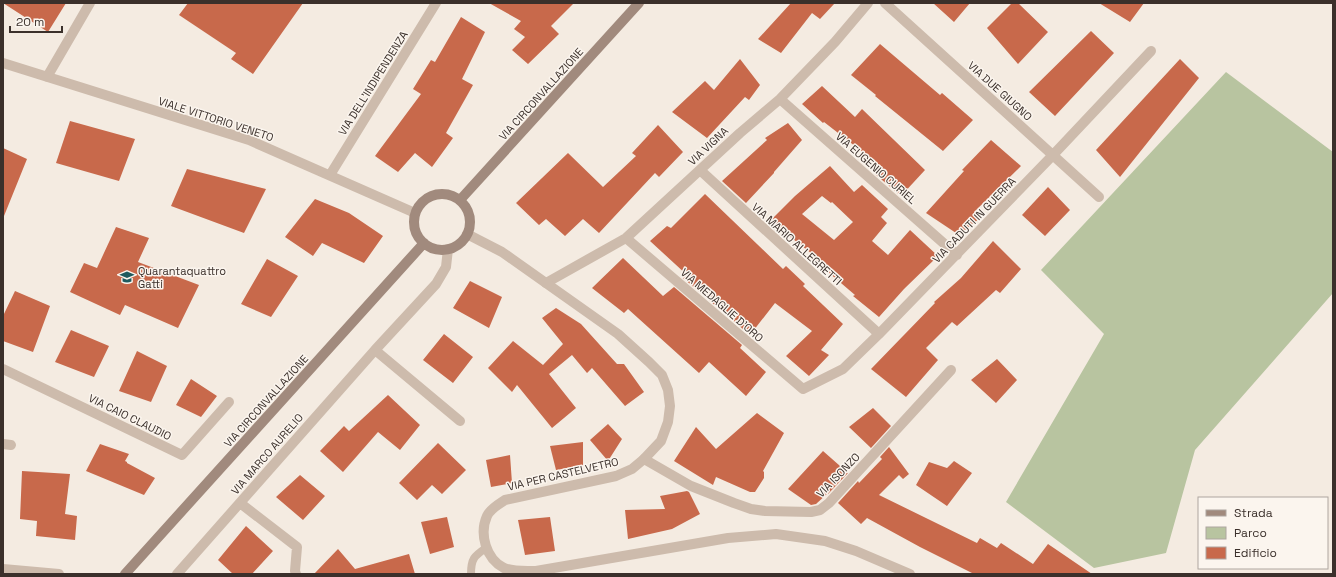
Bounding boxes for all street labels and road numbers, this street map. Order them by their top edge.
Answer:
street label: VIA DELL'INDIPENDENZA [335,28,411,138]
street label: VIA CIRCONVALLAZIONE [496,45,586,143]
street label: VIA DUE GIUGNO [965,58,1035,124]
street label: VIALE VITTORIO VENETO [157,94,275,144]
street label: VIA VIGNA [685,124,731,168]
street label: VIA EUGENIO CURIEL [833,129,919,207]
street label: VIA CADUTI IN GUERRA [929,174,1019,266]
street label: VIA MARIO ALLEGRETTI [749,200,845,288]
street label: VIA MEDAGLIE D'ORO [678,265,766,345]
street label: VIA CIRCONVALLAZIONE [221,352,311,450]
street label: VIA CAIO CLAUDIO [86,391,174,443]
street label: VIA MARCO AURELIO [228,411,306,497]
street label: VIA ISONZO [813,450,863,500]
street label: VIA PER CASTELVETRO [506,454,620,494]

